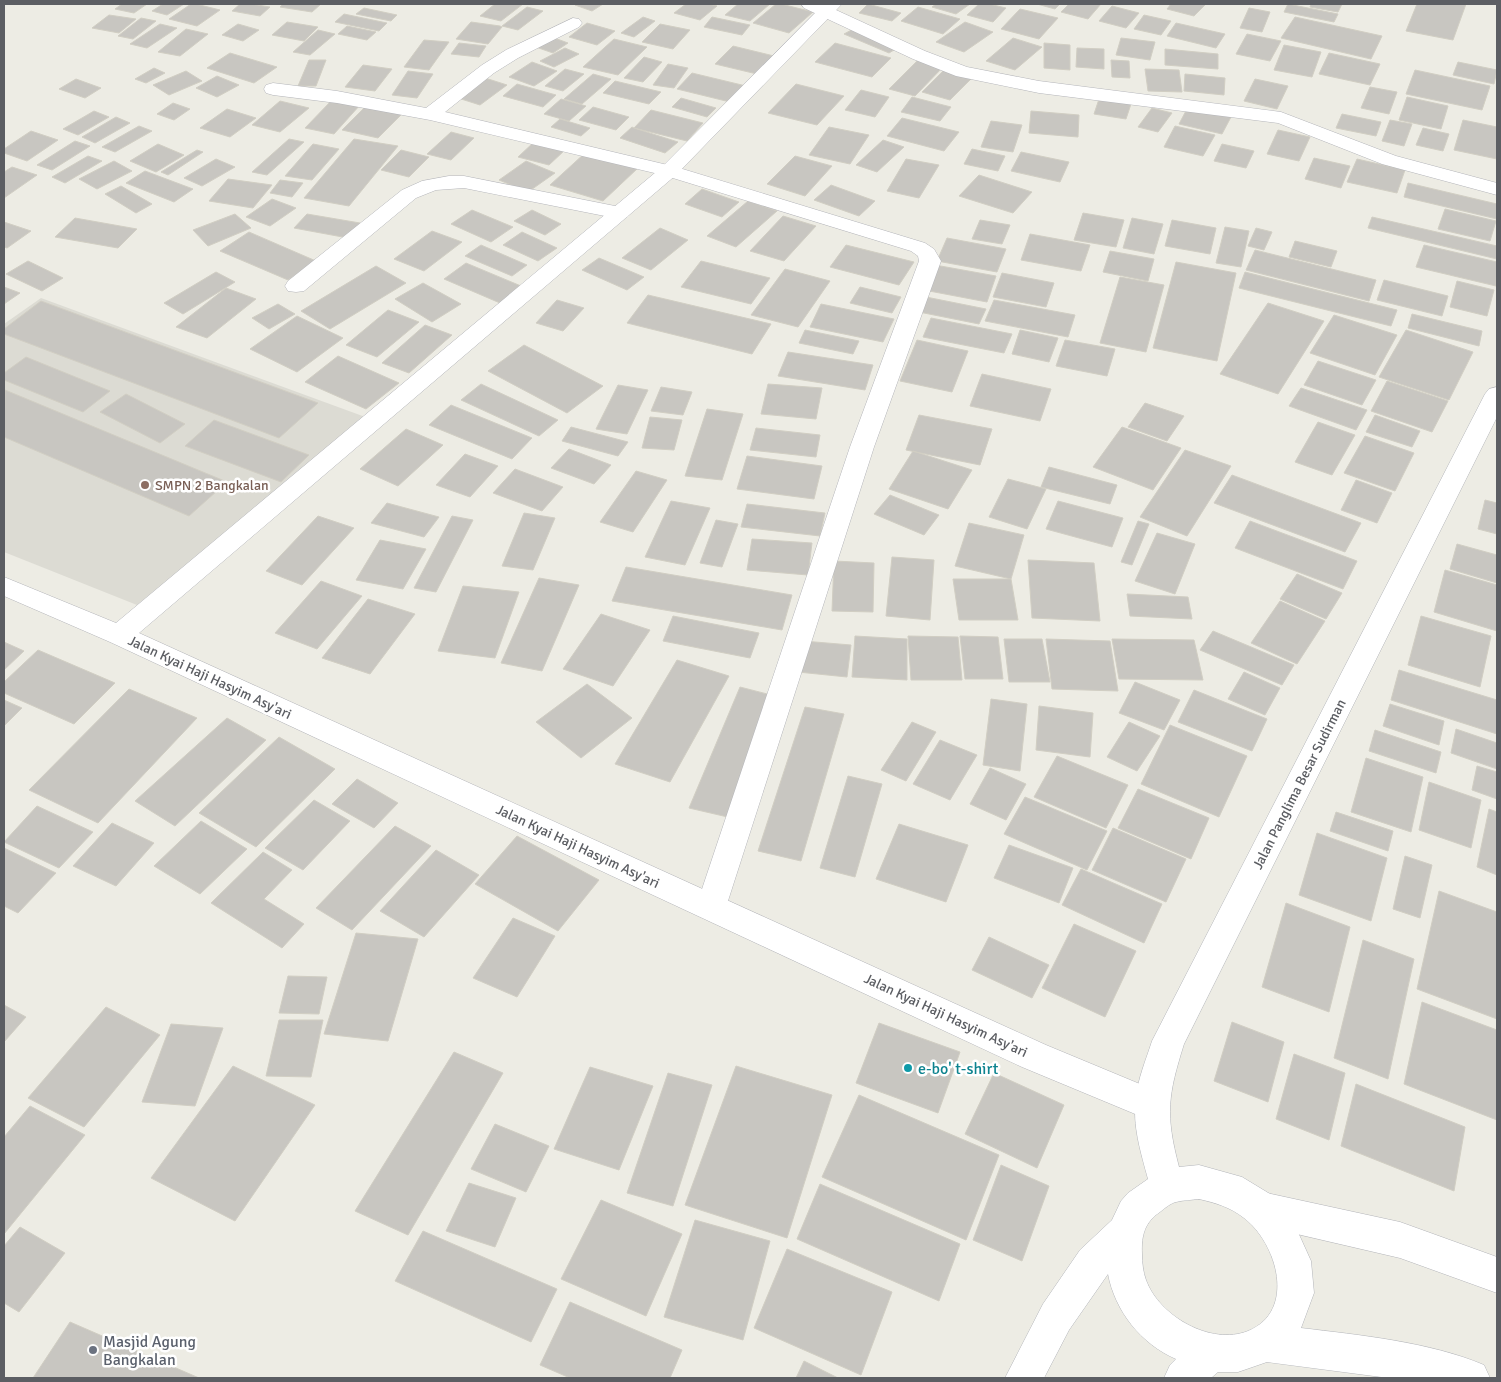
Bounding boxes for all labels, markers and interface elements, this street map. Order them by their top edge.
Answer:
place label: SMPN 2 Bangkalan [155,477,269,494]
marker: SMPN 2 Bangkalan [139,479,151,491]
street label: Jalan Kyai Haji Hasyim Asy'ari [125,632,294,723]
street label: Jalan Panglima Besar Sudirman [1249,696,1350,872]
street label: Jalan Kyai Haji Hasyim Asy'ari [493,801,662,892]
street label: Jalan Kyai Haji Hasyim Asy'ari [861,970,1030,1061]
place label: e-bo' t-shirt [918,1059,999,1079]
marker: e-bo' t-shirt [902,1062,914,1074]
place label: Masjid Agung Bangkalan [103,1332,196,1370]
marker: Masjid Agung Bangkalan [87,1344,99,1356]

